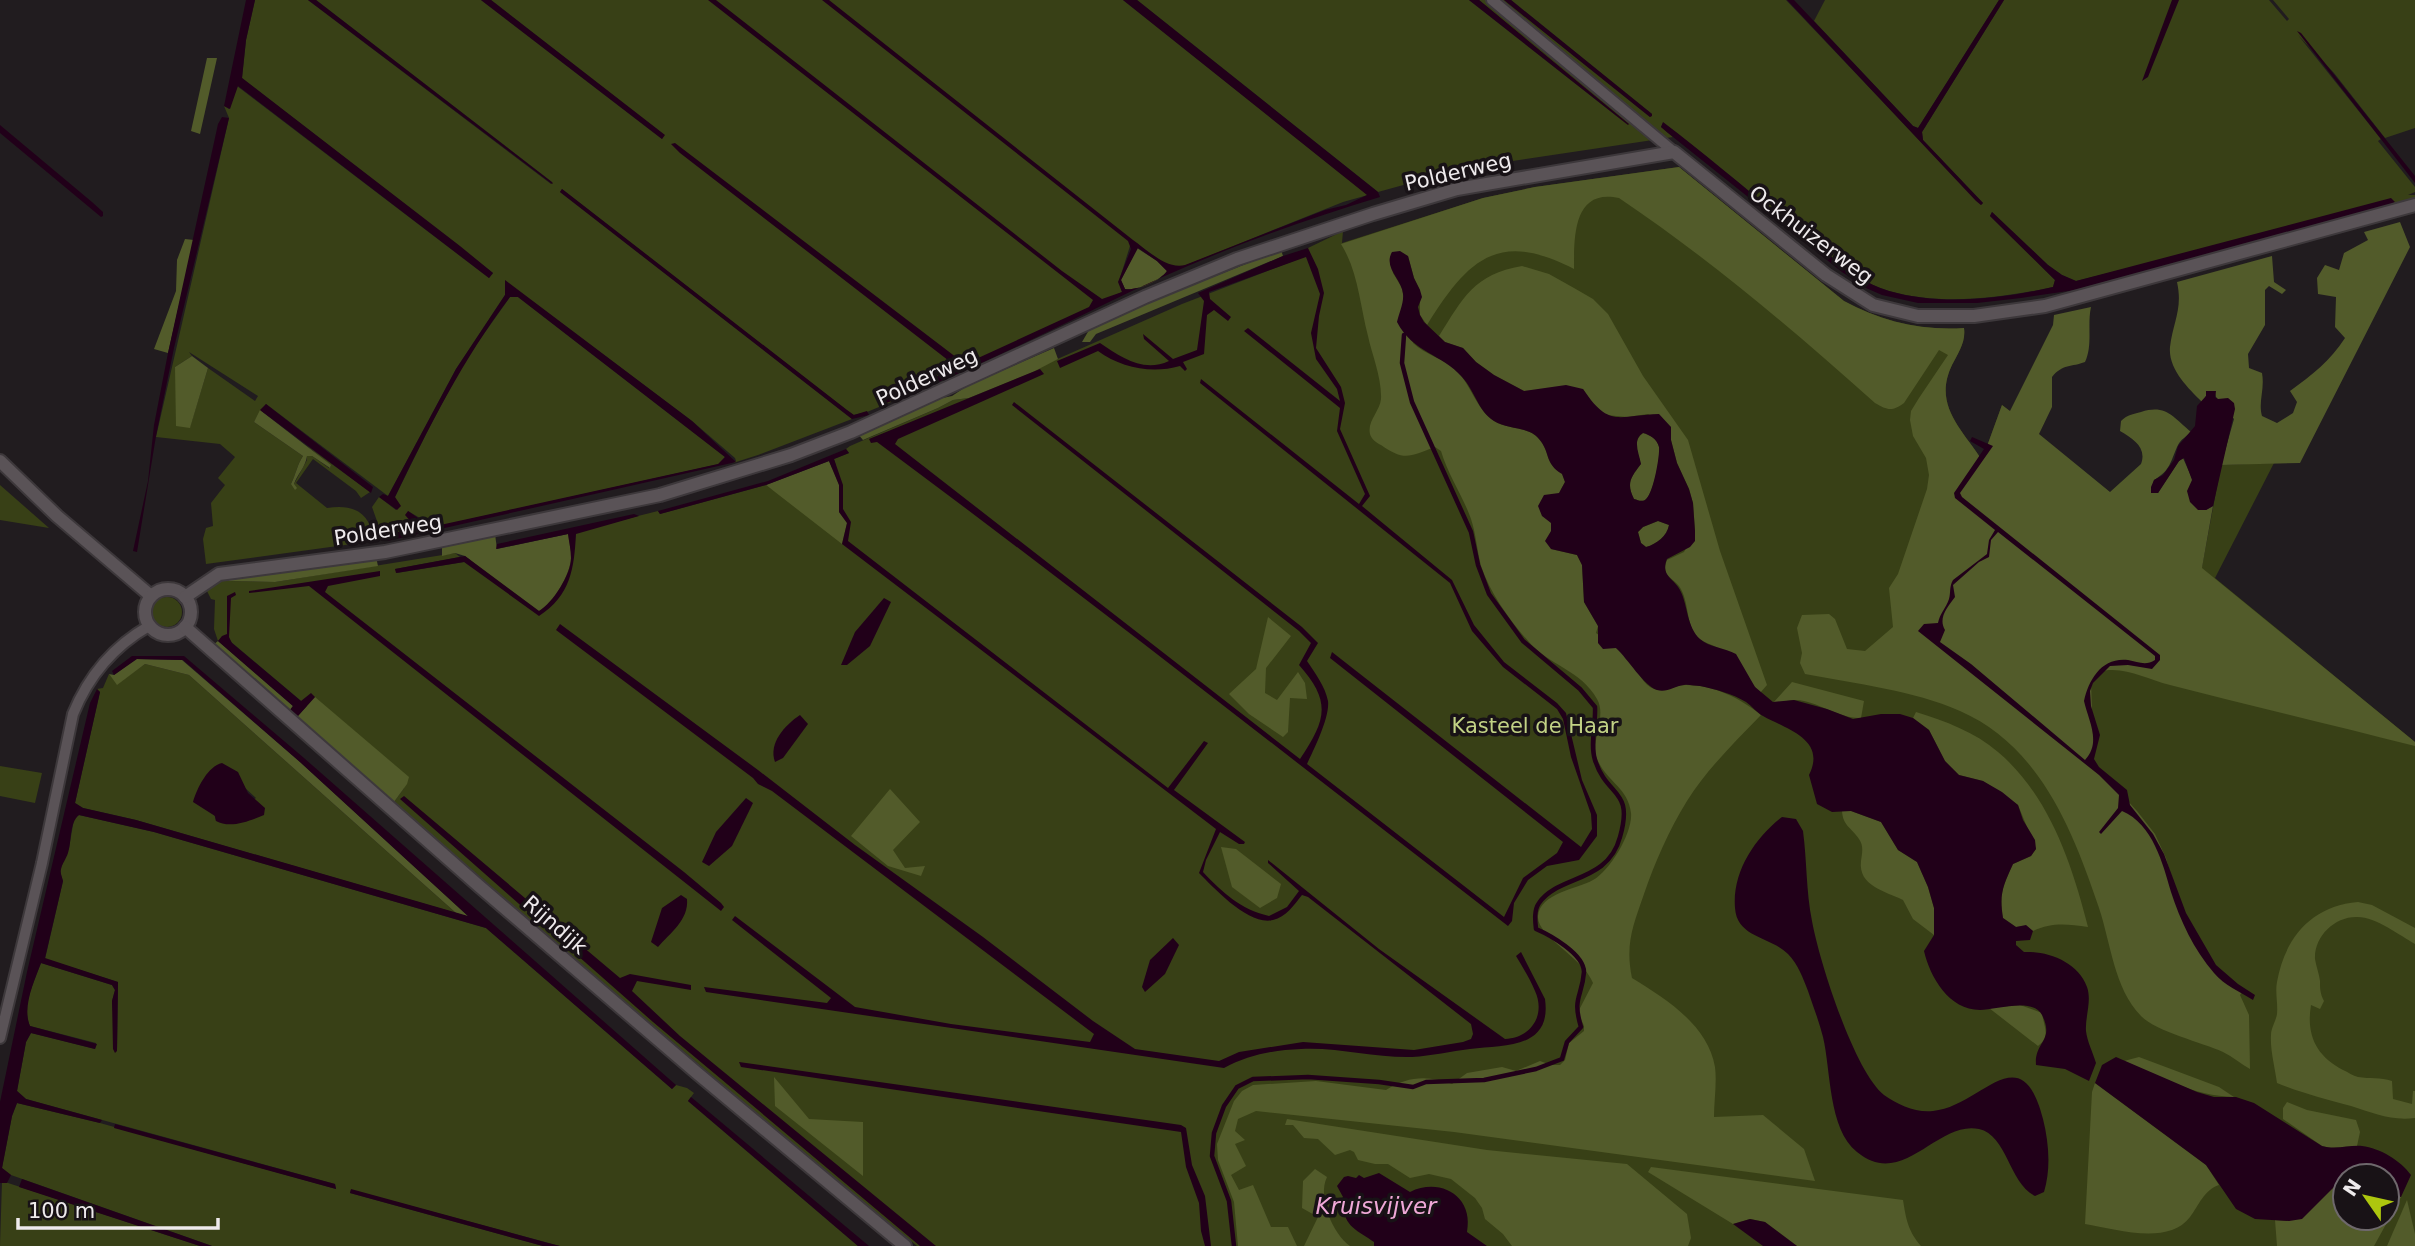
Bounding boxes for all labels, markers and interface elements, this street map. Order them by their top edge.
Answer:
street label: Polderweg [1402,148,1514,196]
street label: Ockhuizerweg [1744,181,1878,289]
street label: Polderweg [873,343,981,411]
street label: Polderweg [332,510,444,550]
park label: Kasteel de Haar [1452,714,1619,738]
street label: Rijndijk [518,891,592,960]
north arrow [2331,1162,2401,1232]
text: N [2338,1175,2365,1200]
scale bar [18,1186,217,1230]
water label: Kruisvijver [1315,1193,1438,1219]
text: 100 m [28,1199,95,1223]

